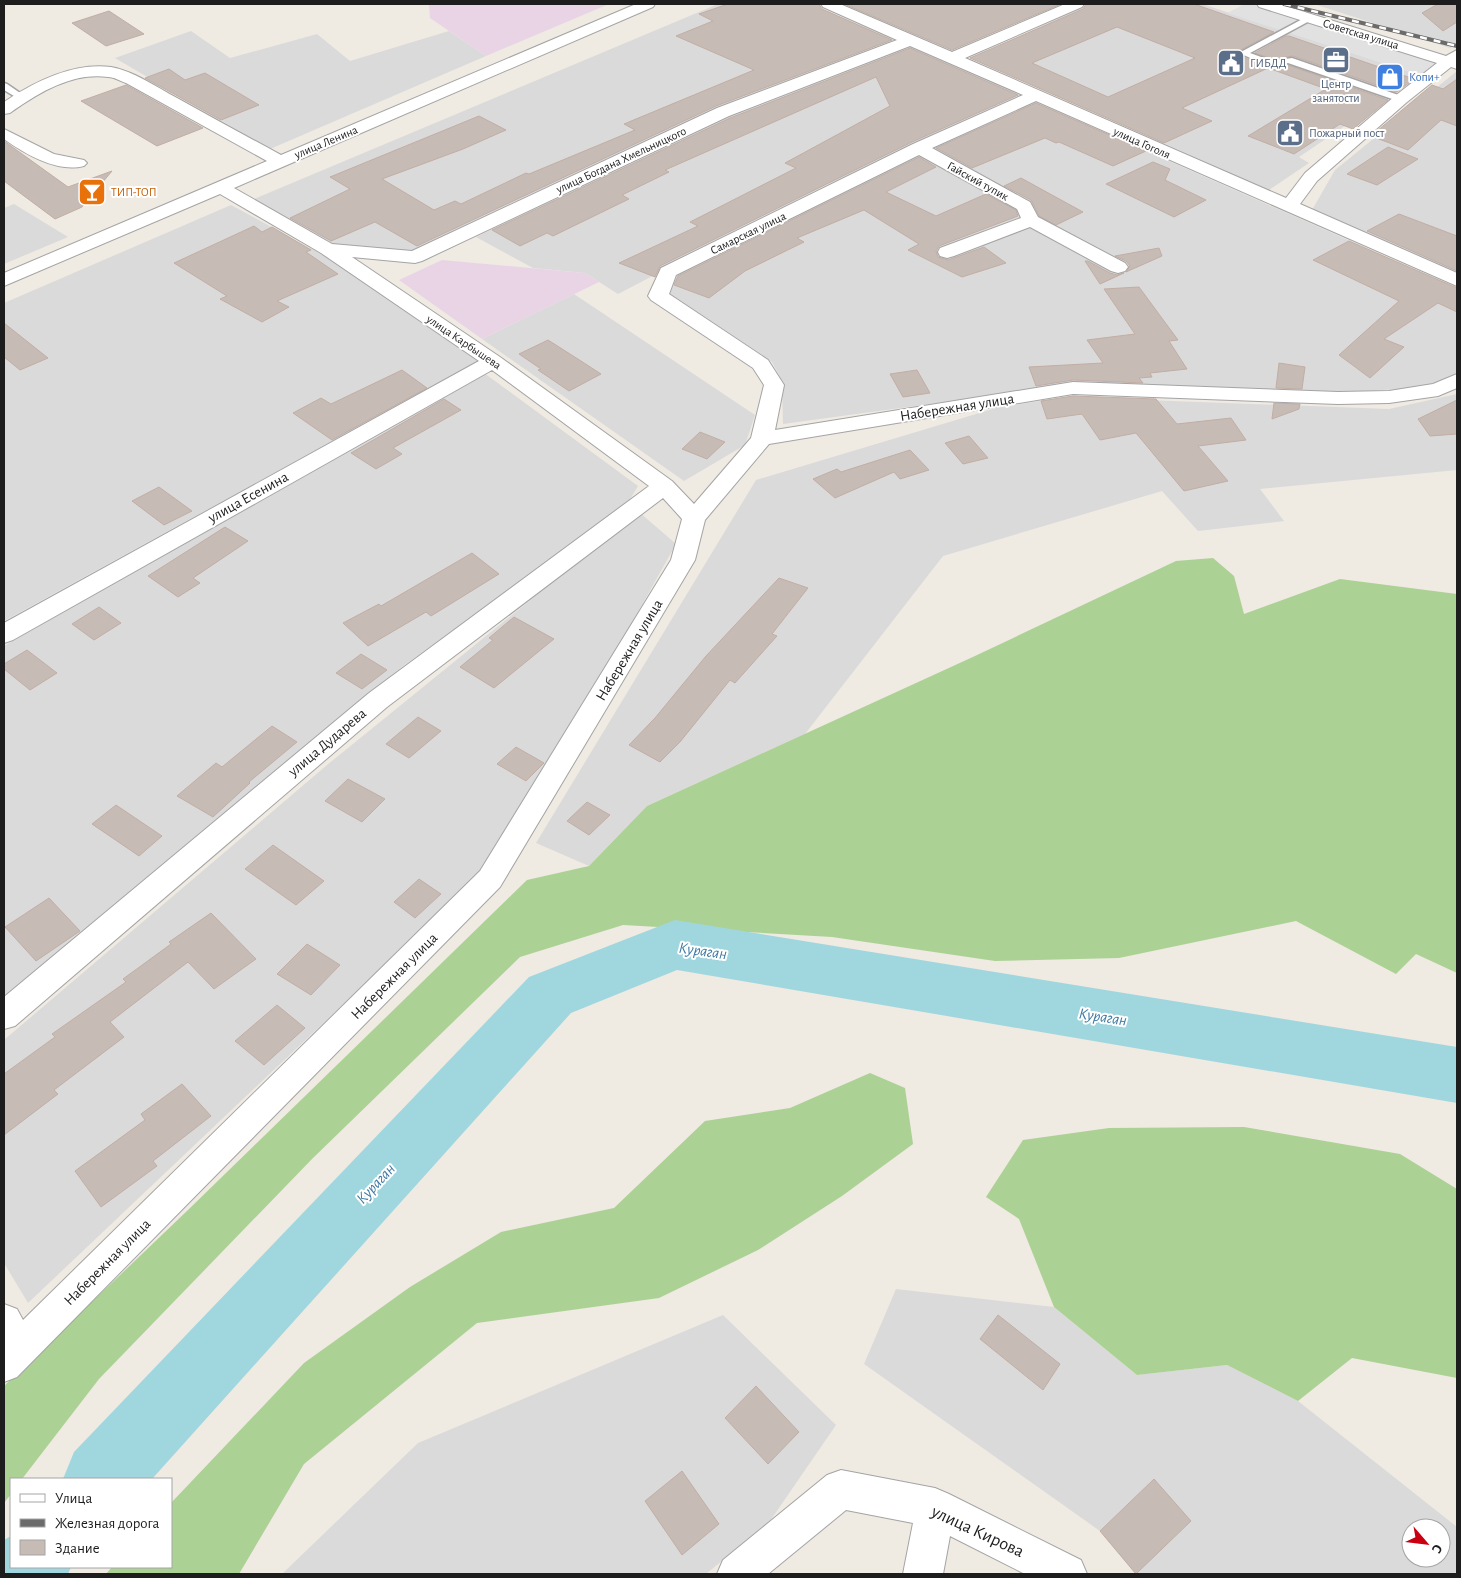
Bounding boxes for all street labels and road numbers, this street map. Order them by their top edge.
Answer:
street label: Советская улица [1321,17,1401,52]
street label: улица Ленина [292,123,360,162]
street label: улица Богдана Хмельницкого [553,124,688,197]
street label: улица Гоголя [1110,125,1172,162]
street label: Гайский тупик [945,159,1011,204]
street label: Самарская улица [708,209,789,257]
street label: улица Карбышева [423,312,504,372]
street label: Набережная улица [899,391,1015,424]
street label: улица Есенина [205,469,291,526]
street label: Набережная улица [593,597,666,704]
street label: улица Дударева [285,706,369,780]
street label: Набережная улица [348,930,441,1022]
street label: Набережная улица [61,1216,154,1308]
street label: улица Кирова [928,1502,1027,1561]

